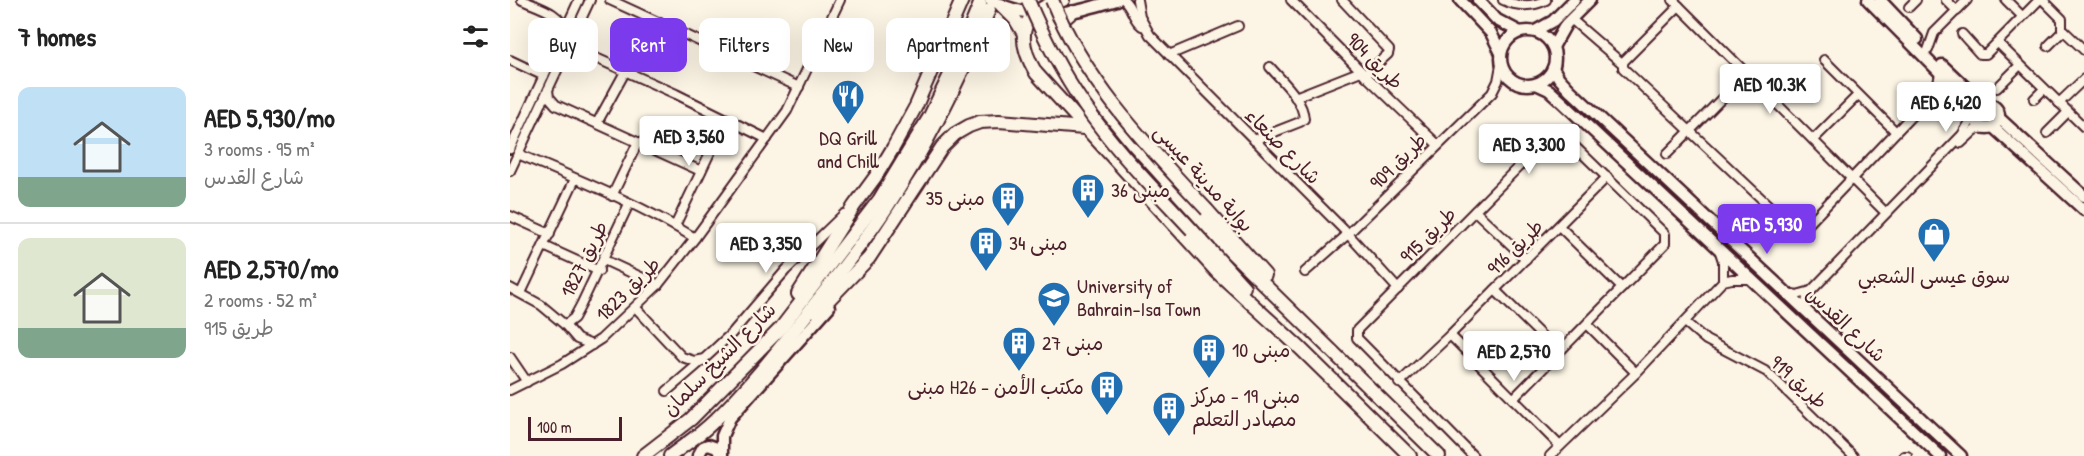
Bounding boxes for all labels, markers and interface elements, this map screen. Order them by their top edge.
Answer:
chip: Buy [528,18,598,72]
chip: Rent [610,18,687,72]
chip: Filters [699,18,790,72]
chip: New [802,18,874,72]
chip: Apartment [886,18,1010,72]
text: 7 homes [18,19,96,54]
icon: filters [459,20,492,53]
street label: طريق 904 [1341,26,1410,95]
pin: AED 10.3K [1701,64,1839,115]
text: AED 10.3K [1734,70,1806,97]
restaurant icon: DQ Grill and Chill [830,78,866,125]
pin: AED 6,420 [1877,82,2015,133]
text: AED 6,420 [1911,88,1981,115]
text: AED 5,930/mo [204,100,335,135]
street label: شارع صنعاء [1239,102,1327,190]
icon: home [66,111,138,183]
pin: AED 3,560 [620,116,758,167]
street label: بوابة مدينة عيسى [1149,118,1260,238]
text: AED 3,560 [653,122,725,149]
place label: DQ Grill and Chill [817,124,879,174]
pin: AED 3,300 [1460,124,1598,175]
street label: طريق 909 [1363,126,1432,195]
text: AED 3,300 [1493,130,1565,157]
text: 3 rooms · 95 m² [204,135,314,162]
text: شارع القدس [204,163,304,190]
building icon: مبنى 36 [1070,172,1106,219]
place label: مبنى 36 [1111,176,1170,203]
building icon: مبنى 35 [990,180,1026,227]
place label: مبنى 35 [925,184,985,211]
street label: طريق 915 [1393,200,1462,269]
pin: AED 5,930 [1698,204,1836,255]
text: AED 5,930 [1732,210,1802,237]
street label: طريق 916 [1481,213,1549,281]
street label: طريق 1827 [553,216,614,301]
shop icon: سوق عيسى الشعبي [1916,216,1952,263]
pin: AED 3,350 [697,223,835,274]
building icon: مبنى 34 [968,225,1004,272]
text: AED 3,350 [730,229,802,256]
place label: مبنى 34 [1009,229,1068,256]
text: AED 2,570/mo [204,251,339,286]
street label: طريق 1823 [590,251,666,327]
icon: home [66,262,138,334]
place label: سوق عيسى الشعبي [1858,262,2010,294]
place label: University of Bahrain-Isa Town [1077,272,1201,322]
school or university icon: University of Bahrain-Isa Town [1036,280,1072,327]
street label: شارع القدس [1800,280,1892,368]
text: 2 rooms · 52 m² [204,286,317,313]
street label: شارع الشيخ سلمان [656,296,782,422]
text: طريق 915 [204,314,274,341]
building icon: مبنى 27 [1001,325,1037,372]
place label: مبنى 27 [1042,329,1103,356]
pin: AED 2,570 [1445,331,1583,382]
building icon: مبنى 10 [1191,332,1227,379]
place label: مبنى 10 [1232,336,1290,363]
text: AED 2,570 [1477,337,1551,364]
street label: طريق 919 [1765,349,1834,415]
building icon: مبنى H26 - مكتب الأمن [1089,369,1125,416]
place label: مبنى H26 - مكتب الأمن [908,373,1084,400]
place label: مبنى 19 - مركز مصادر التعلم [1190,382,1300,435]
building icon: مبنى 19 - مركز مصادر التعلم [1151,390,1187,437]
scale bar [528,414,622,442]
text: 100 m [537,416,572,438]

